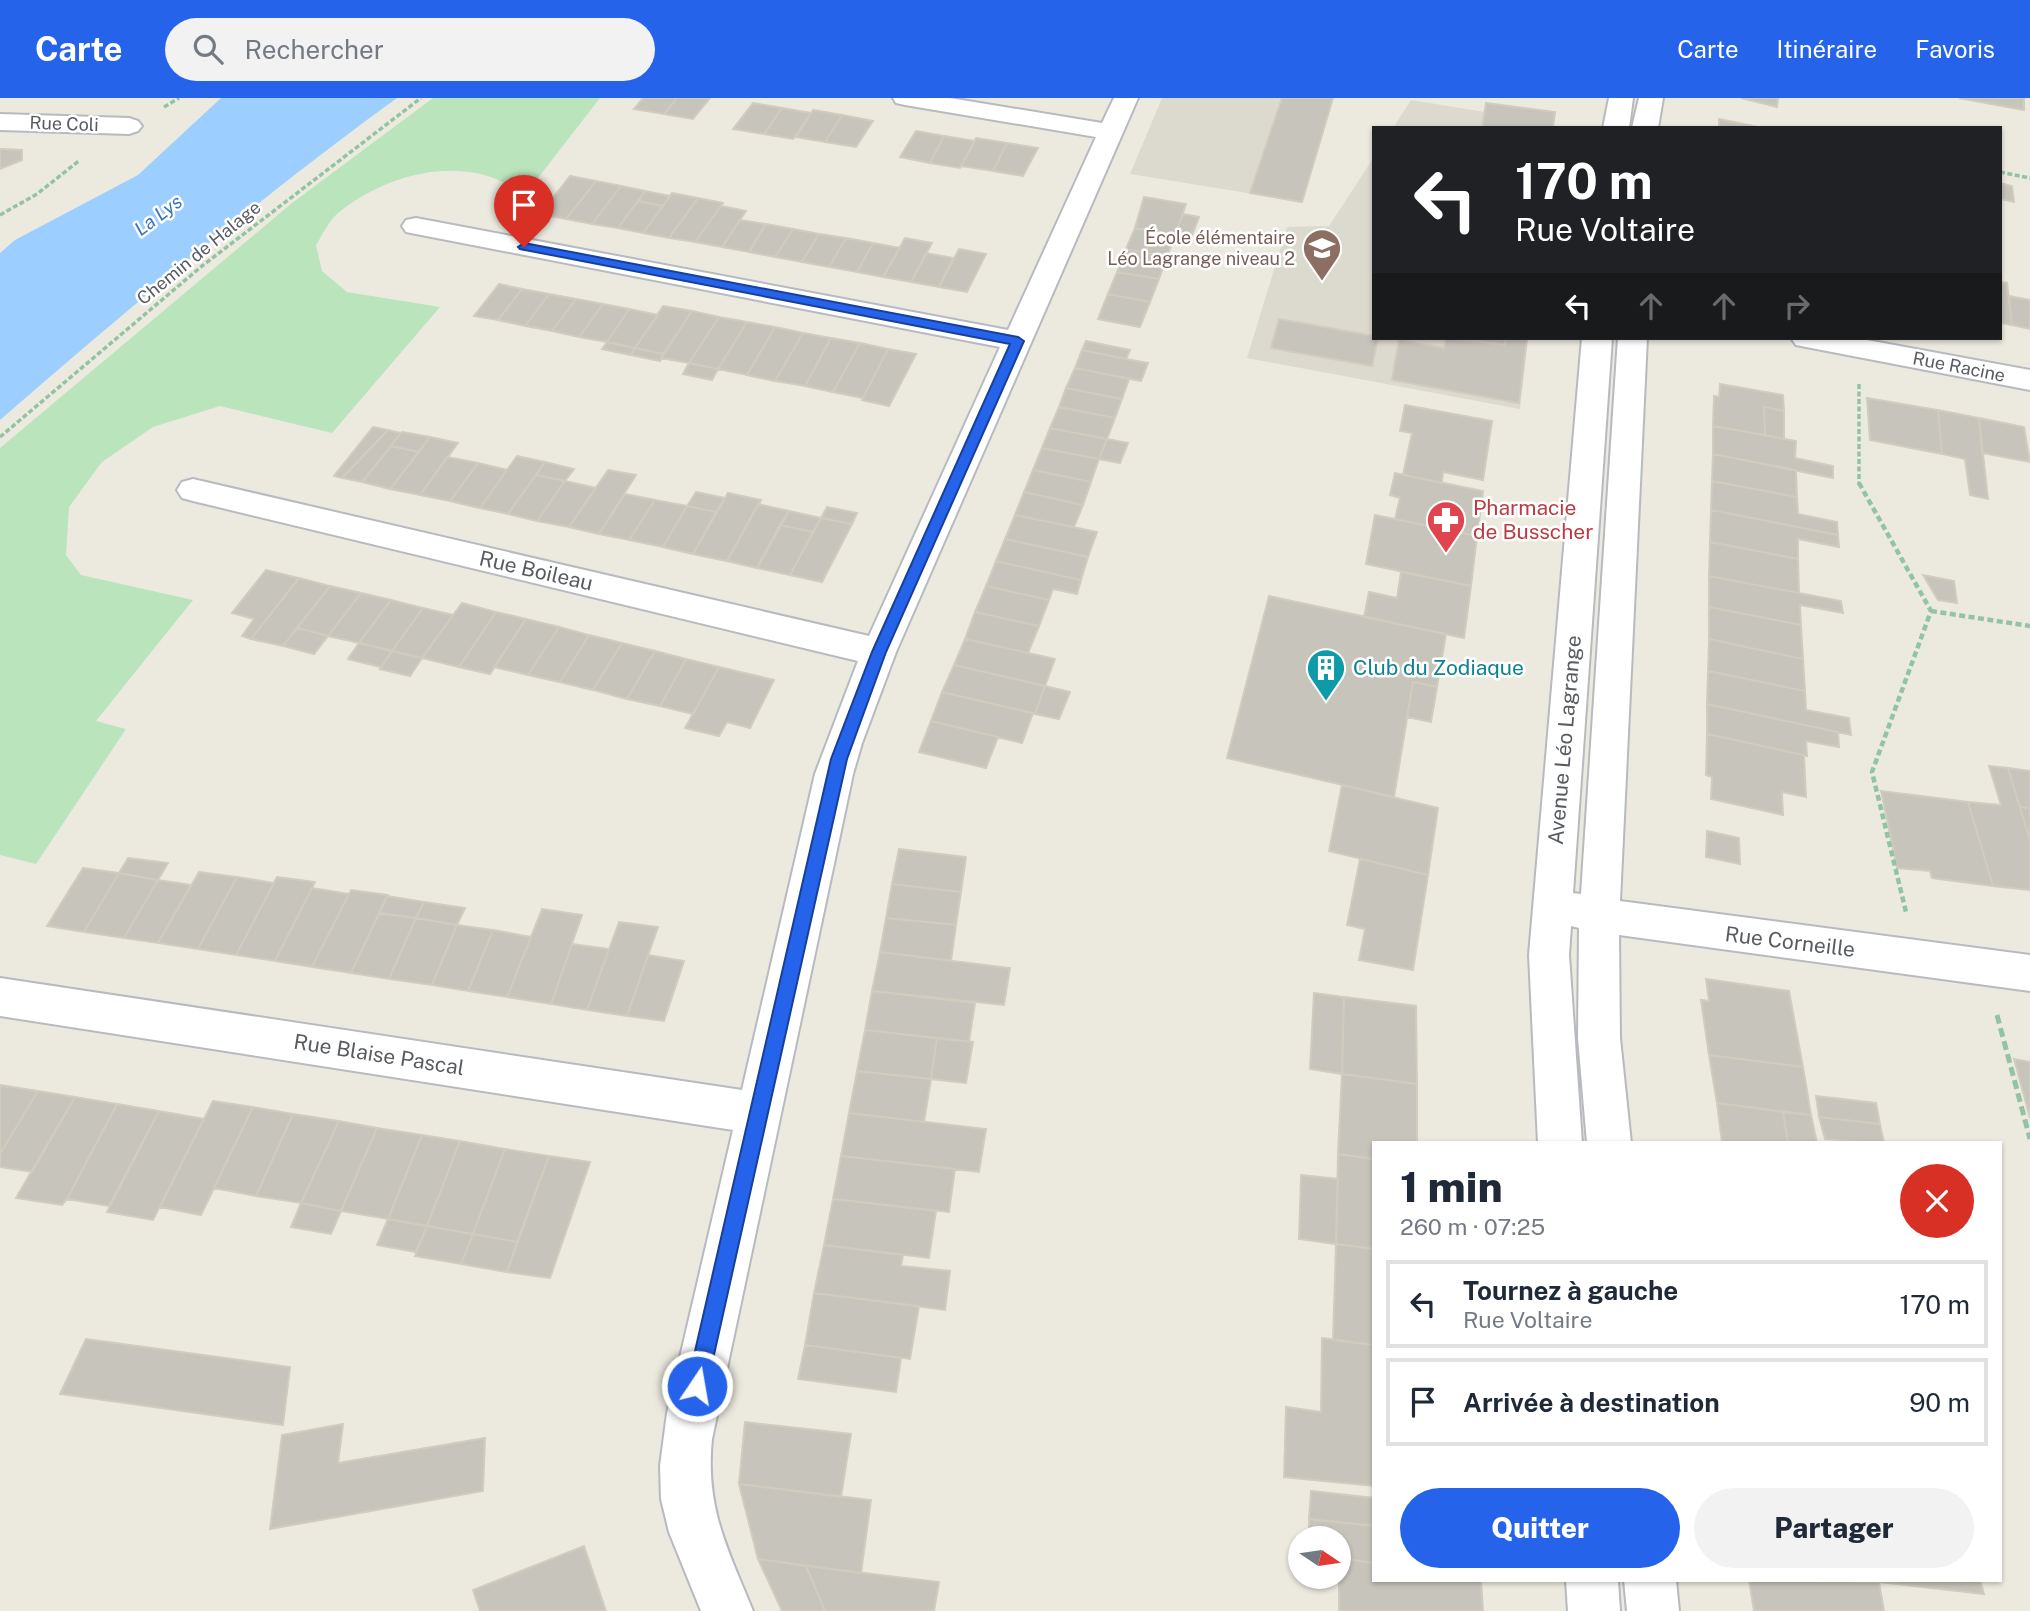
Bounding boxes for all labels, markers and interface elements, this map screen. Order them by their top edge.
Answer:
search box [165,18,655,81]
text: Carte [35,30,123,68]
icon: search [189,30,227,68]
text: Rechercher [245,34,384,65]
text: Carte [1677,35,1739,63]
text: Itinéraire [1777,35,1877,63]
text: Favoris [1915,35,1995,63]
street label: Rue Coli [29,112,99,135]
text: 170 m [1515,152,1653,210]
icon: left [1400,154,1491,245]
pin [494,175,554,247]
icon: arrive [505,186,543,224]
water label: La Lys [130,190,186,240]
street label: Chemin de Halage [133,196,265,309]
text: Rue Voltaire [1515,211,1695,248]
place label: École élémentaire Léo Lagrange niveau 2 [1107,226,1295,269]
school or university icon: École élémentaire Léo Lagrange niveau 2 [1301,227,1343,282]
icon: left [1559,287,1597,325]
icon: ahead [1632,287,1670,325]
icon: ahead [1705,287,1743,325]
icon: right [1778,287,1816,325]
street label: Rue Racine [1911,347,2007,386]
place label: Pharmacie de Busscher [1473,495,1593,544]
pharmacy icon: Pharmacie de Busscher [1425,499,1467,554]
street label: Rue Boileau [477,545,595,596]
street label: Avenue Léo Lagrange [1543,634,1586,846]
building icon: Club du Zodiaque [1305,647,1347,702]
place label: Club du Zodiaque [1353,655,1524,680]
street label: Rue Corneille [1724,921,1856,962]
street label: Rue Blaise Pascal [292,1029,466,1080]
text: 1 min [1400,1162,1503,1211]
button: close [1900,1164,1974,1238]
text: 260 m · 07:25 [1400,1213,1545,1240]
text: Tournez à gauche [1463,1275,1678,1306]
icon: left [1404,1285,1442,1323]
text: 170 m [1900,1289,1970,1320]
text: Rue Voltaire [1463,1306,1592,1333]
position arrow [660,1349,734,1423]
icon: arrive [1404,1383,1442,1421]
text: Arrivée à destination [1463,1387,1720,1418]
text: 90 m [1909,1387,1970,1418]
button: Quitter [1400,1488,1680,1568]
button: Partager [1694,1488,1974,1568]
north arrow [1288,1526,1351,1589]
map controls [1288,1526,1351,1589]

